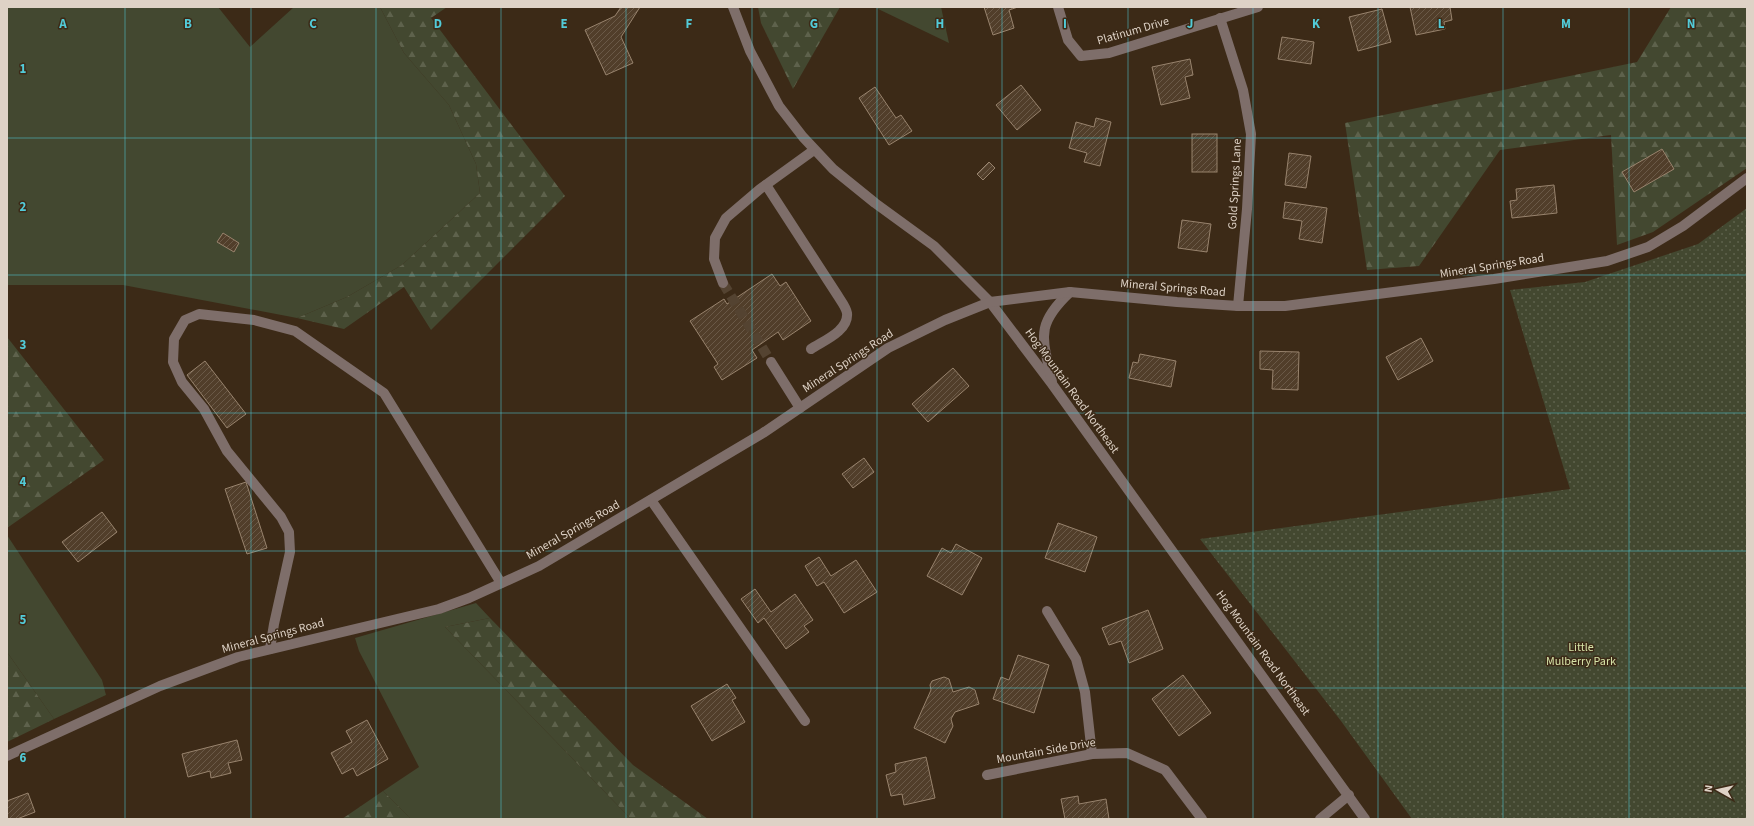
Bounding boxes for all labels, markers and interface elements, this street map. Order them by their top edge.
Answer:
street label: Platinum Drive [1095,13,1171,49]
text: A [58,15,67,33]
text: B [184,15,192,33]
text: C [309,15,317,33]
text: D [434,15,442,33]
text: E [560,15,568,33]
text: F [686,15,693,33]
text: G [810,15,818,33]
text: H [936,15,944,33]
text: I [1063,15,1067,33]
text: J [1187,15,1193,33]
text: K [1312,15,1321,33]
text: L [1438,15,1445,33]
text: M [1561,15,1571,33]
text: N [1687,15,1695,33]
text: 1 [20,60,27,78]
street label: Gold Springs Lane [1224,138,1246,230]
text: 2 [20,198,27,216]
street label: Mineral Springs Road [1439,249,1545,283]
street label: Mineral Springs Road [1120,275,1226,301]
street label: Mineral Springs Road [799,325,897,397]
street label: Hog Mountain Road Northeast [1021,325,1123,457]
text: 3 [20,336,27,354]
text: 4 [20,473,27,491]
street label: Mineral Springs Road [523,496,623,564]
street label: Hog Mountain Road Northeast [1212,587,1314,719]
text: 5 [20,611,27,629]
street label: Mineral Springs Road [220,614,326,658]
park label: Little Mulberry Park [1546,639,1616,670]
street label: Mountain Side Drive [995,734,1097,768]
text: 6 [20,749,27,767]
north arrow [1698,770,1738,810]
text: N [1701,784,1717,793]

